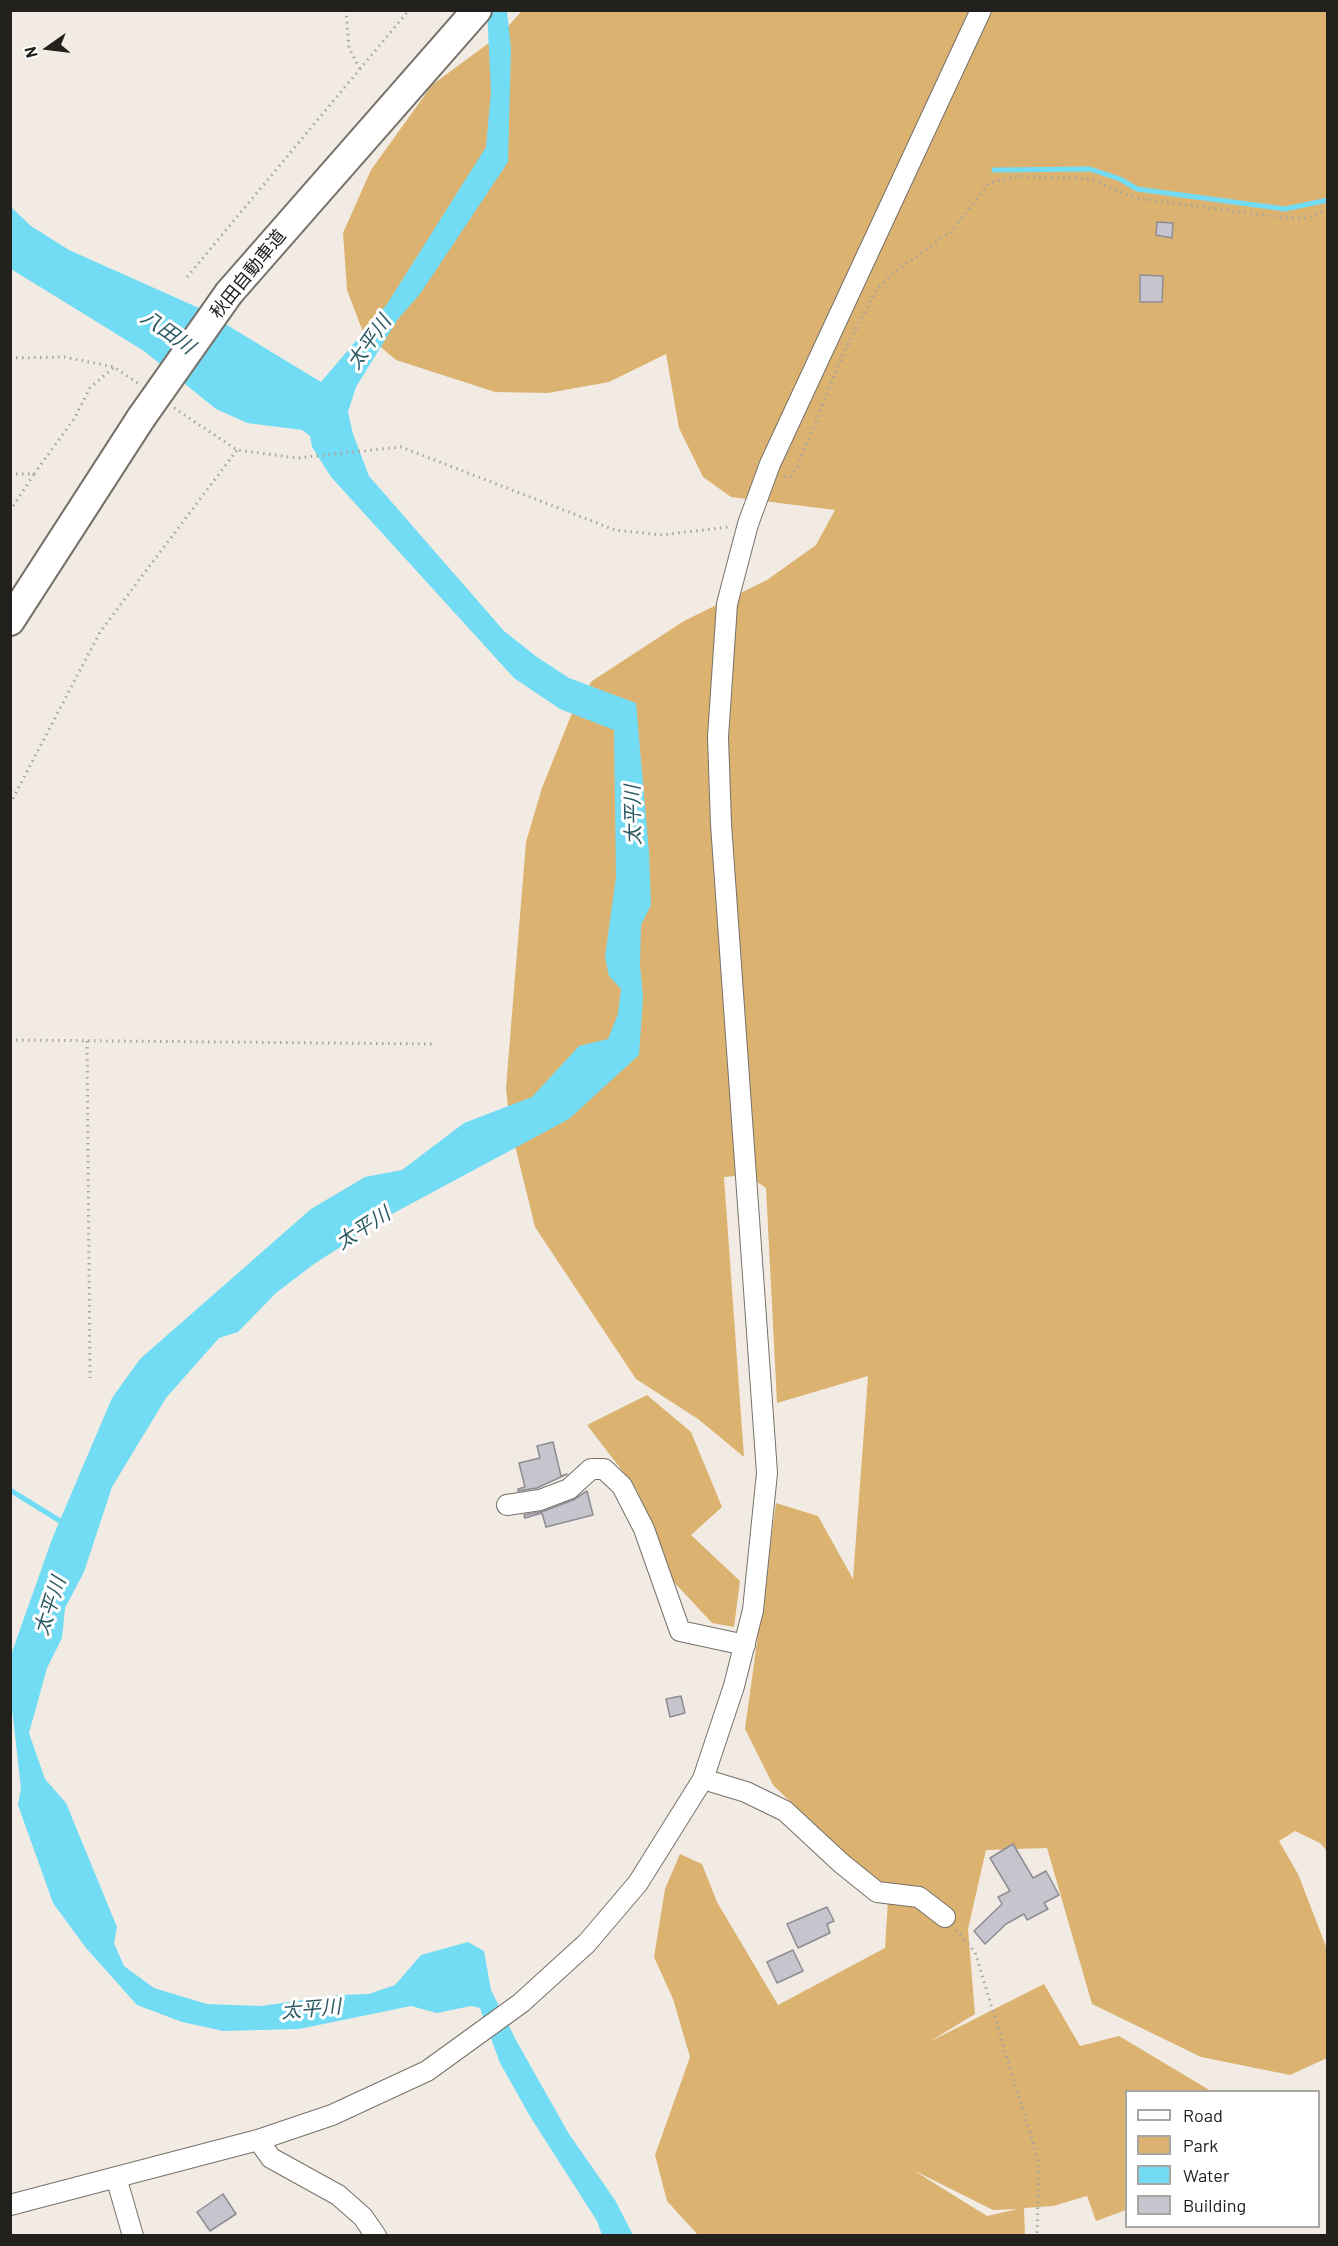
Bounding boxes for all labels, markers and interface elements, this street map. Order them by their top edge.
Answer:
north arrow [18,18,78,78]
text: N [20,45,41,60]
street label: 秋田自動車道 [206,225,290,323]
water label: 八田川 [137,305,199,359]
water label: 太平川 [342,311,396,373]
water label: 太平川 [620,785,646,845]
water label: 太平川 [331,1202,395,1254]
water label: 太平川 [29,1574,71,1638]
water label: 太平川 [280,1994,342,2024]
legend [1125,2090,1320,2228]
text: Road [1183,2104,1223,2126]
text: Park [1183,2134,1218,2156]
text: Water [1183,2164,1230,2186]
text: Building [1183,2194,1246,2216]

